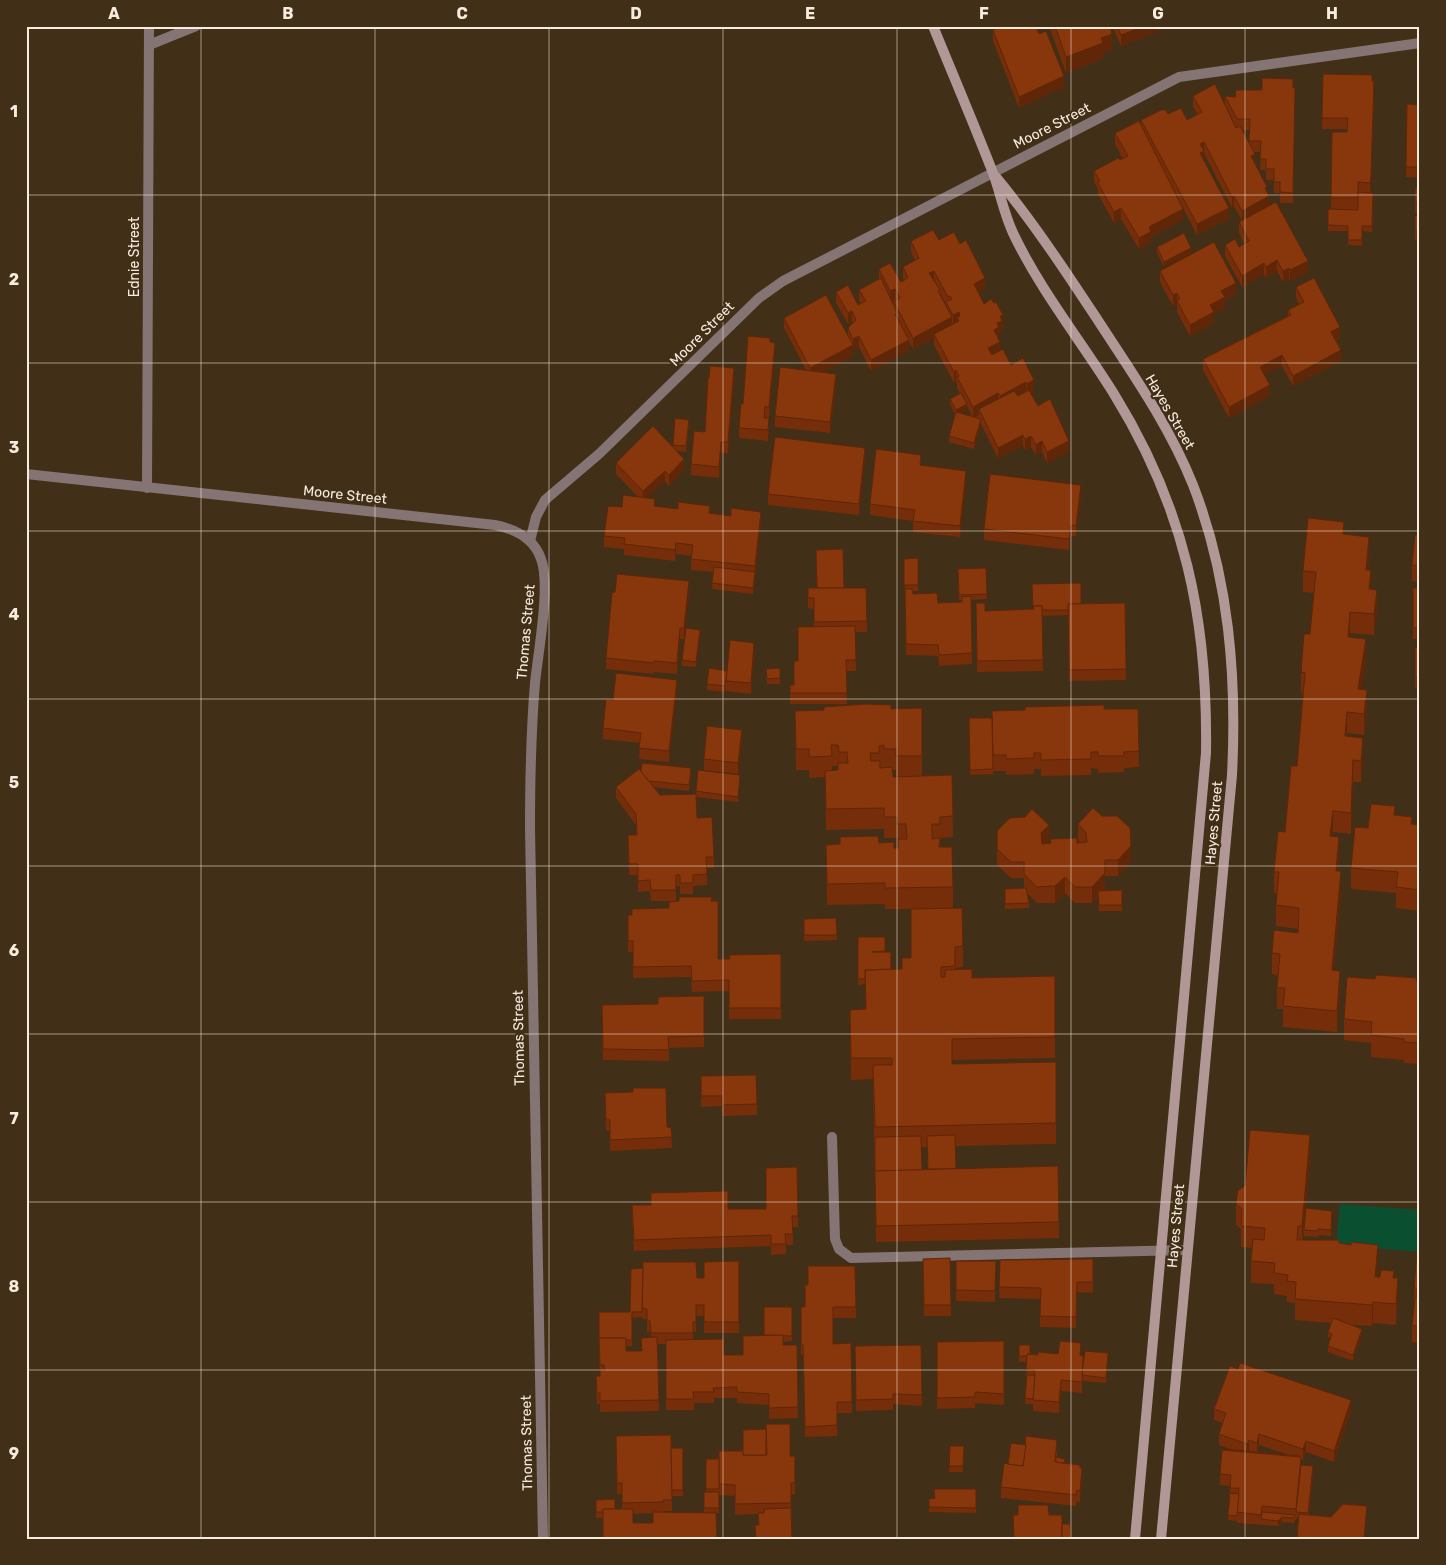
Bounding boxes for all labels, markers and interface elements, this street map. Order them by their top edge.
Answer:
text: A [108,4,120,23]
text: B [282,4,294,23]
text: C [456,4,468,23]
text: D [630,4,642,23]
text: E [805,4,815,23]
text: F [979,4,989,23]
text: G [1152,4,1164,23]
text: H [1326,4,1338,23]
street label: Moore Street [1011,99,1094,153]
text: 1 [10,102,18,121]
street label: Ednie Street [126,216,143,297]
text: 2 [9,270,19,289]
street label: Moore Street [666,298,738,370]
street label: Hayes Street [1142,371,1199,453]
text: 3 [9,438,19,457]
street label: Moore Street [302,482,388,508]
street label: Thomas Street [513,583,539,680]
text: 4 [9,605,20,624]
text: 5 [9,773,19,792]
street label: Hayes Street [1202,780,1226,866]
text: 6 [9,941,19,960]
street label: Thomas Street [510,990,528,1086]
text: 7 [9,1109,19,1128]
street label: Hayes Street [1164,1183,1188,1269]
text: 8 [9,1277,20,1296]
street label: Thomas Street [518,1395,536,1491]
text: 9 [9,1444,19,1463]

